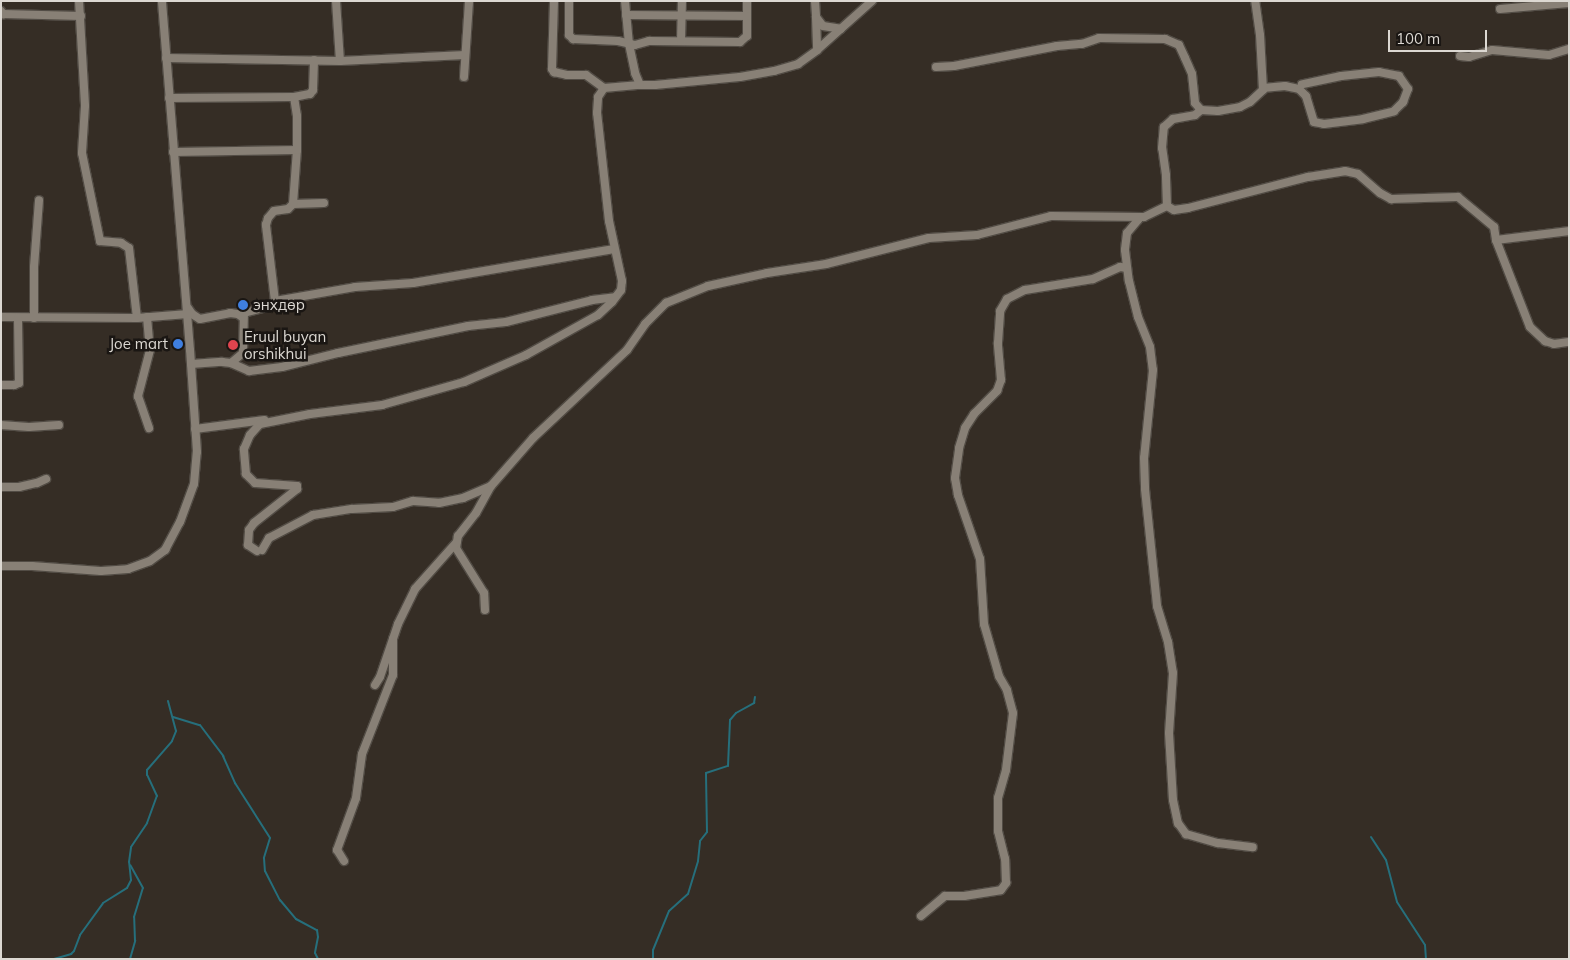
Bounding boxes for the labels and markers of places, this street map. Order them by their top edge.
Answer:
place label: энхдөр [253,296,305,314]
marker: энхдөр [237,299,249,311]
place label: Eruul buyan orshikhui [244,327,326,362]
place label: Joe mart [109,335,168,353]
marker: Joe mart [172,338,184,350]
marker: Eruul buyan orshikhui [226,338,240,352]

